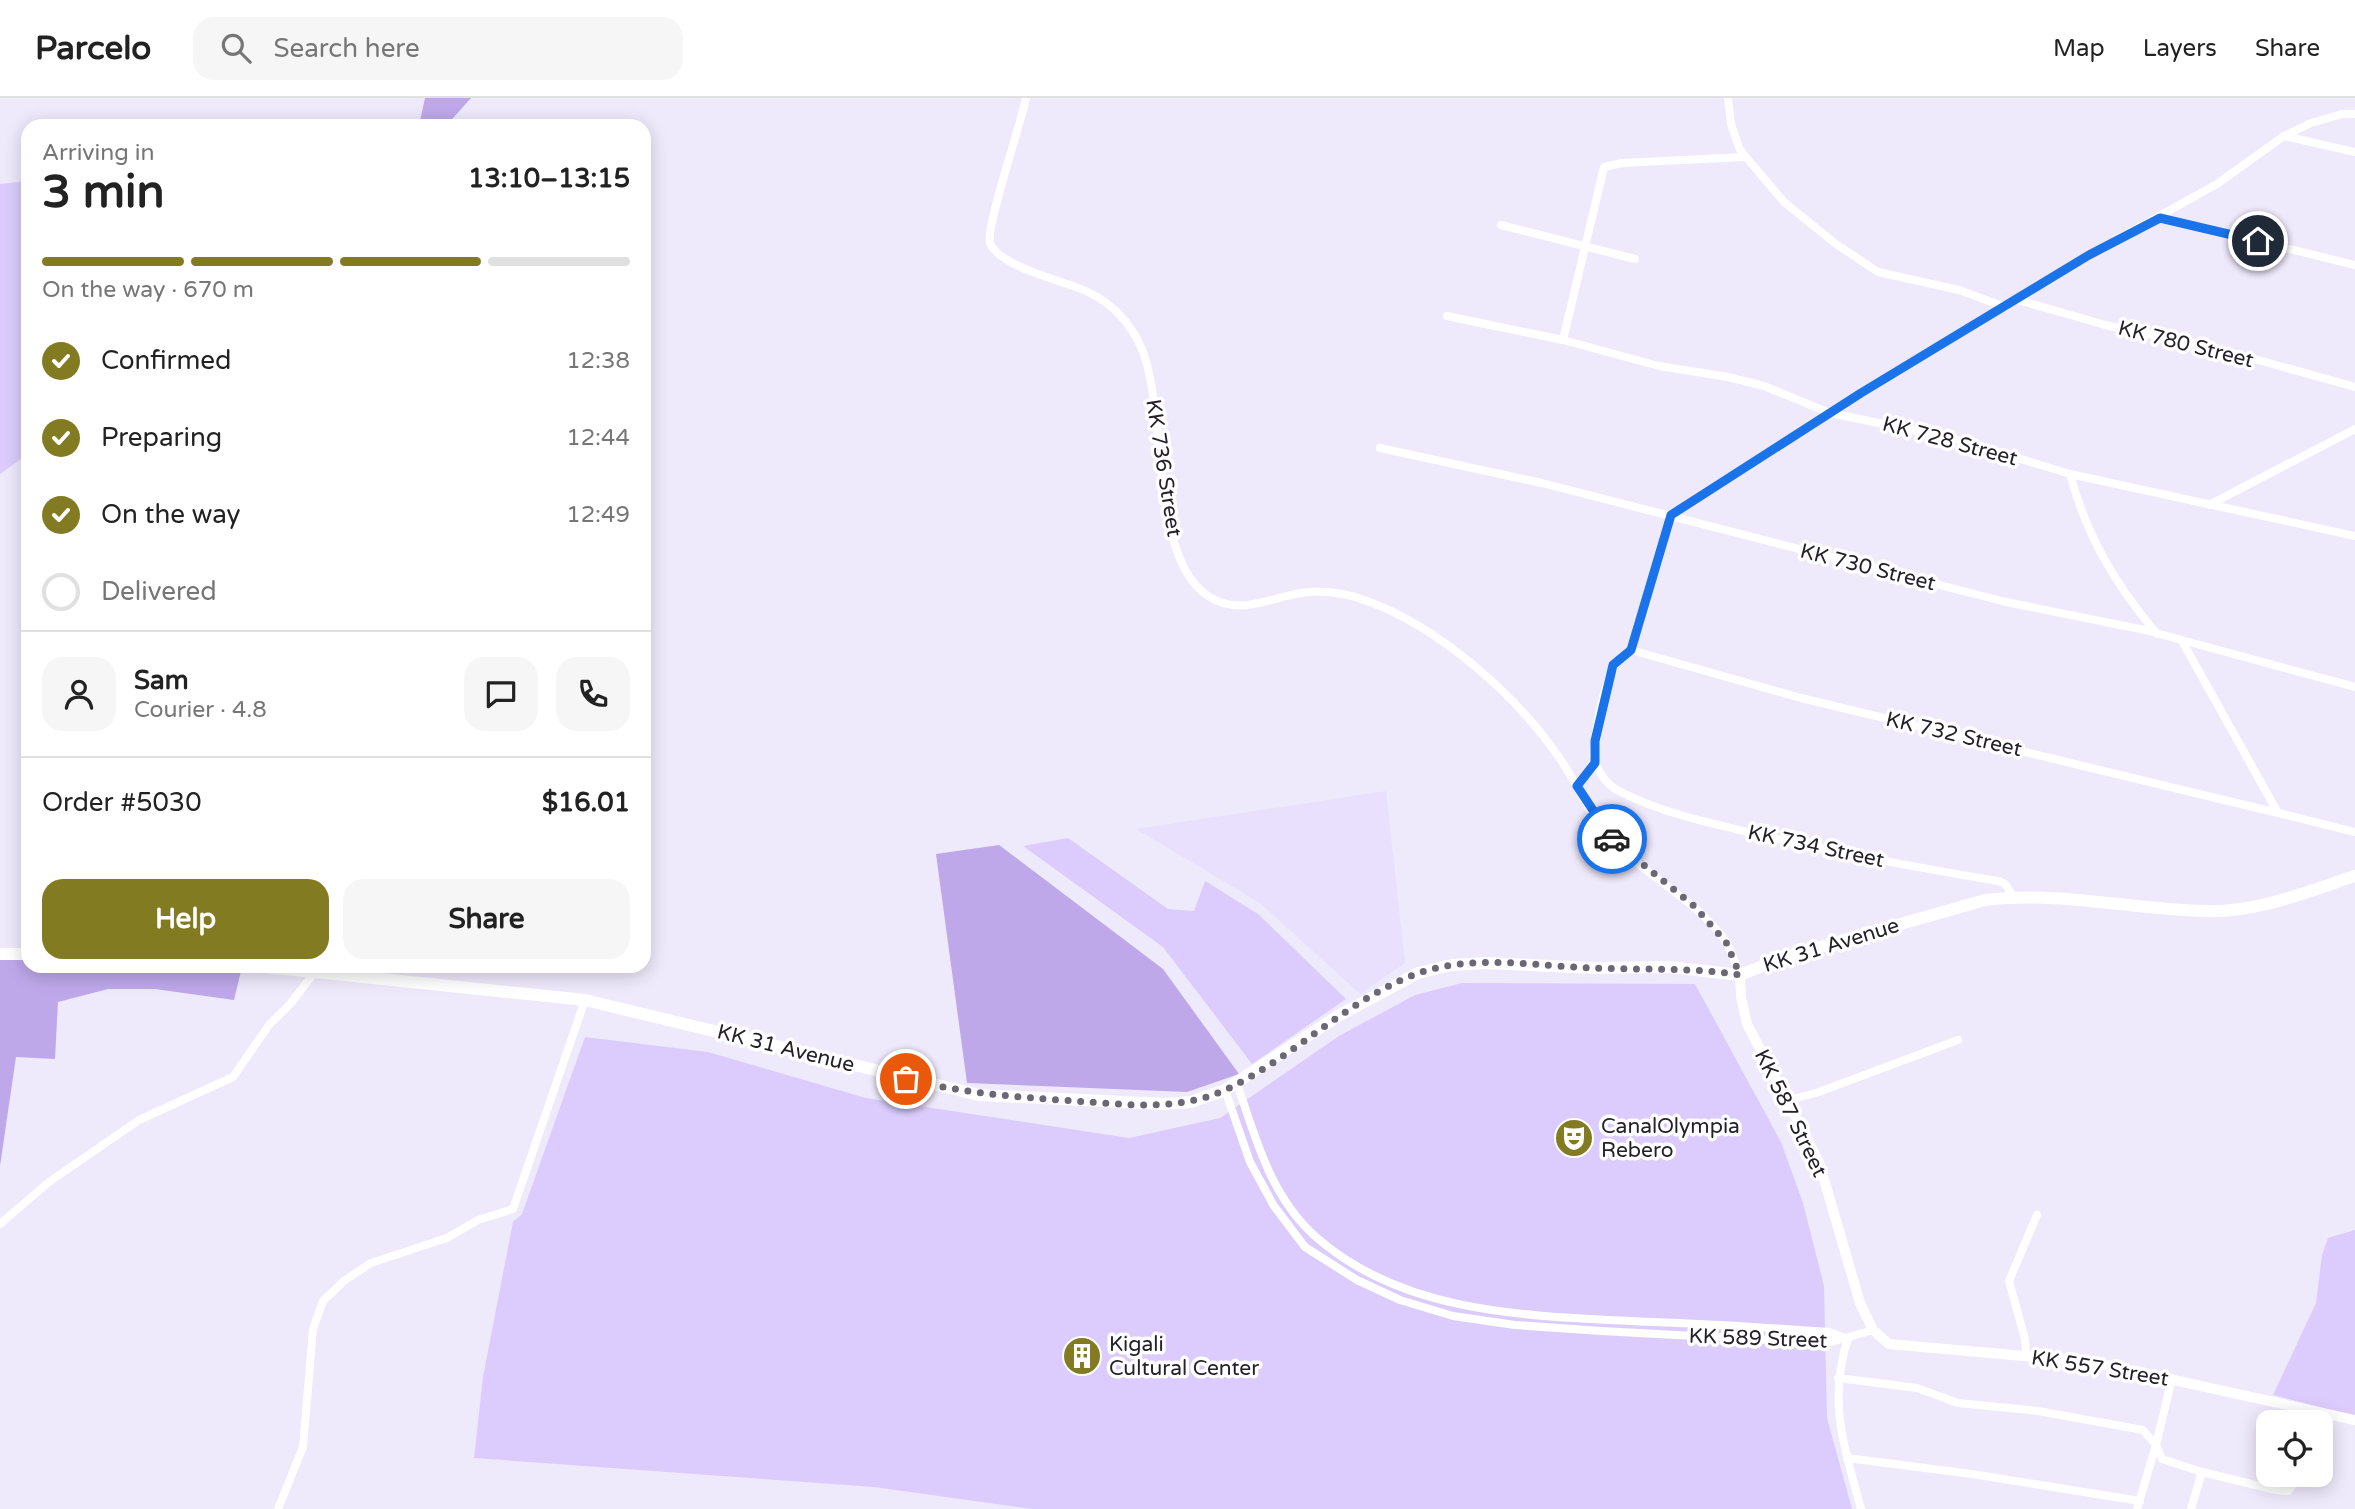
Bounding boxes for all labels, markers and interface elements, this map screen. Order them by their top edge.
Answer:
search box [193,17,683,80]
text: Parcelo [35,29,151,68]
icon: search [217,29,255,67]
text: Search here [273,33,420,64]
text: Map [2053,34,2105,63]
text: Layers [2143,34,2217,63]
text: Share [2255,34,2320,63]
text: Arriving in [42,139,155,167]
text: 13:10–13:15 [468,163,630,194]
text: 3 min [42,165,165,220]
pin [2228,211,2288,271]
icon: home [2239,222,2277,260]
text: On the way · 670 m [42,276,254,304]
street label: KK 780 Street [2116,316,2256,373]
icon: check [42,342,80,380]
text: Confirmed [101,345,231,376]
text: 12:38 [566,347,630,375]
street label: KK 736 Street [1140,398,1187,539]
street label: KK 728 Street [1880,411,2020,472]
icon: check [42,419,80,457]
text: Preparing [101,422,222,453]
text: 12:44 [566,424,630,452]
icon: check [42,496,80,534]
text: On the way [101,499,241,530]
text: 12:49 [566,501,630,529]
street label: KK 730 Street [1798,539,1938,596]
text: Delivered [101,576,217,607]
button: person [42,657,116,731]
button: chat [464,657,538,731]
button: phone [556,657,630,731]
text: Sam [134,665,189,696]
text: Courier · 4.8 [134,696,267,724]
street label: KK 732 Street [1884,707,2024,762]
text: Order #5030 [42,787,202,818]
text: $16.01 [542,787,630,818]
courier [1577,804,1647,874]
icon: car [1593,820,1631,858]
street label: KK 734 Street [1745,820,1886,873]
button: Help [42,879,329,959]
button: Share [343,879,630,959]
street label: KK 31 Avenue [1760,913,1902,978]
street label: KK 31 Avenue [715,1019,857,1078]
street label: KK 587 Street [1749,1045,1832,1181]
pin [876,1049,936,1109]
icon: bag [887,1060,925,1098]
place label: CanalOlympia Rebero [1601,1114,1740,1163]
theatre icon: CanalOlympia Rebero [1553,1117,1595,1159]
street label: KK 589 Street [1688,1324,1828,1353]
place label: Kigali Cultural Center [1109,1332,1259,1381]
building icon: Kigali Cultural Center [1061,1335,1103,1377]
street label: KK 557 Street [2029,1345,2170,1392]
map controls [2256,1410,2333,1487]
button: locate [2256,1410,2333,1487]

